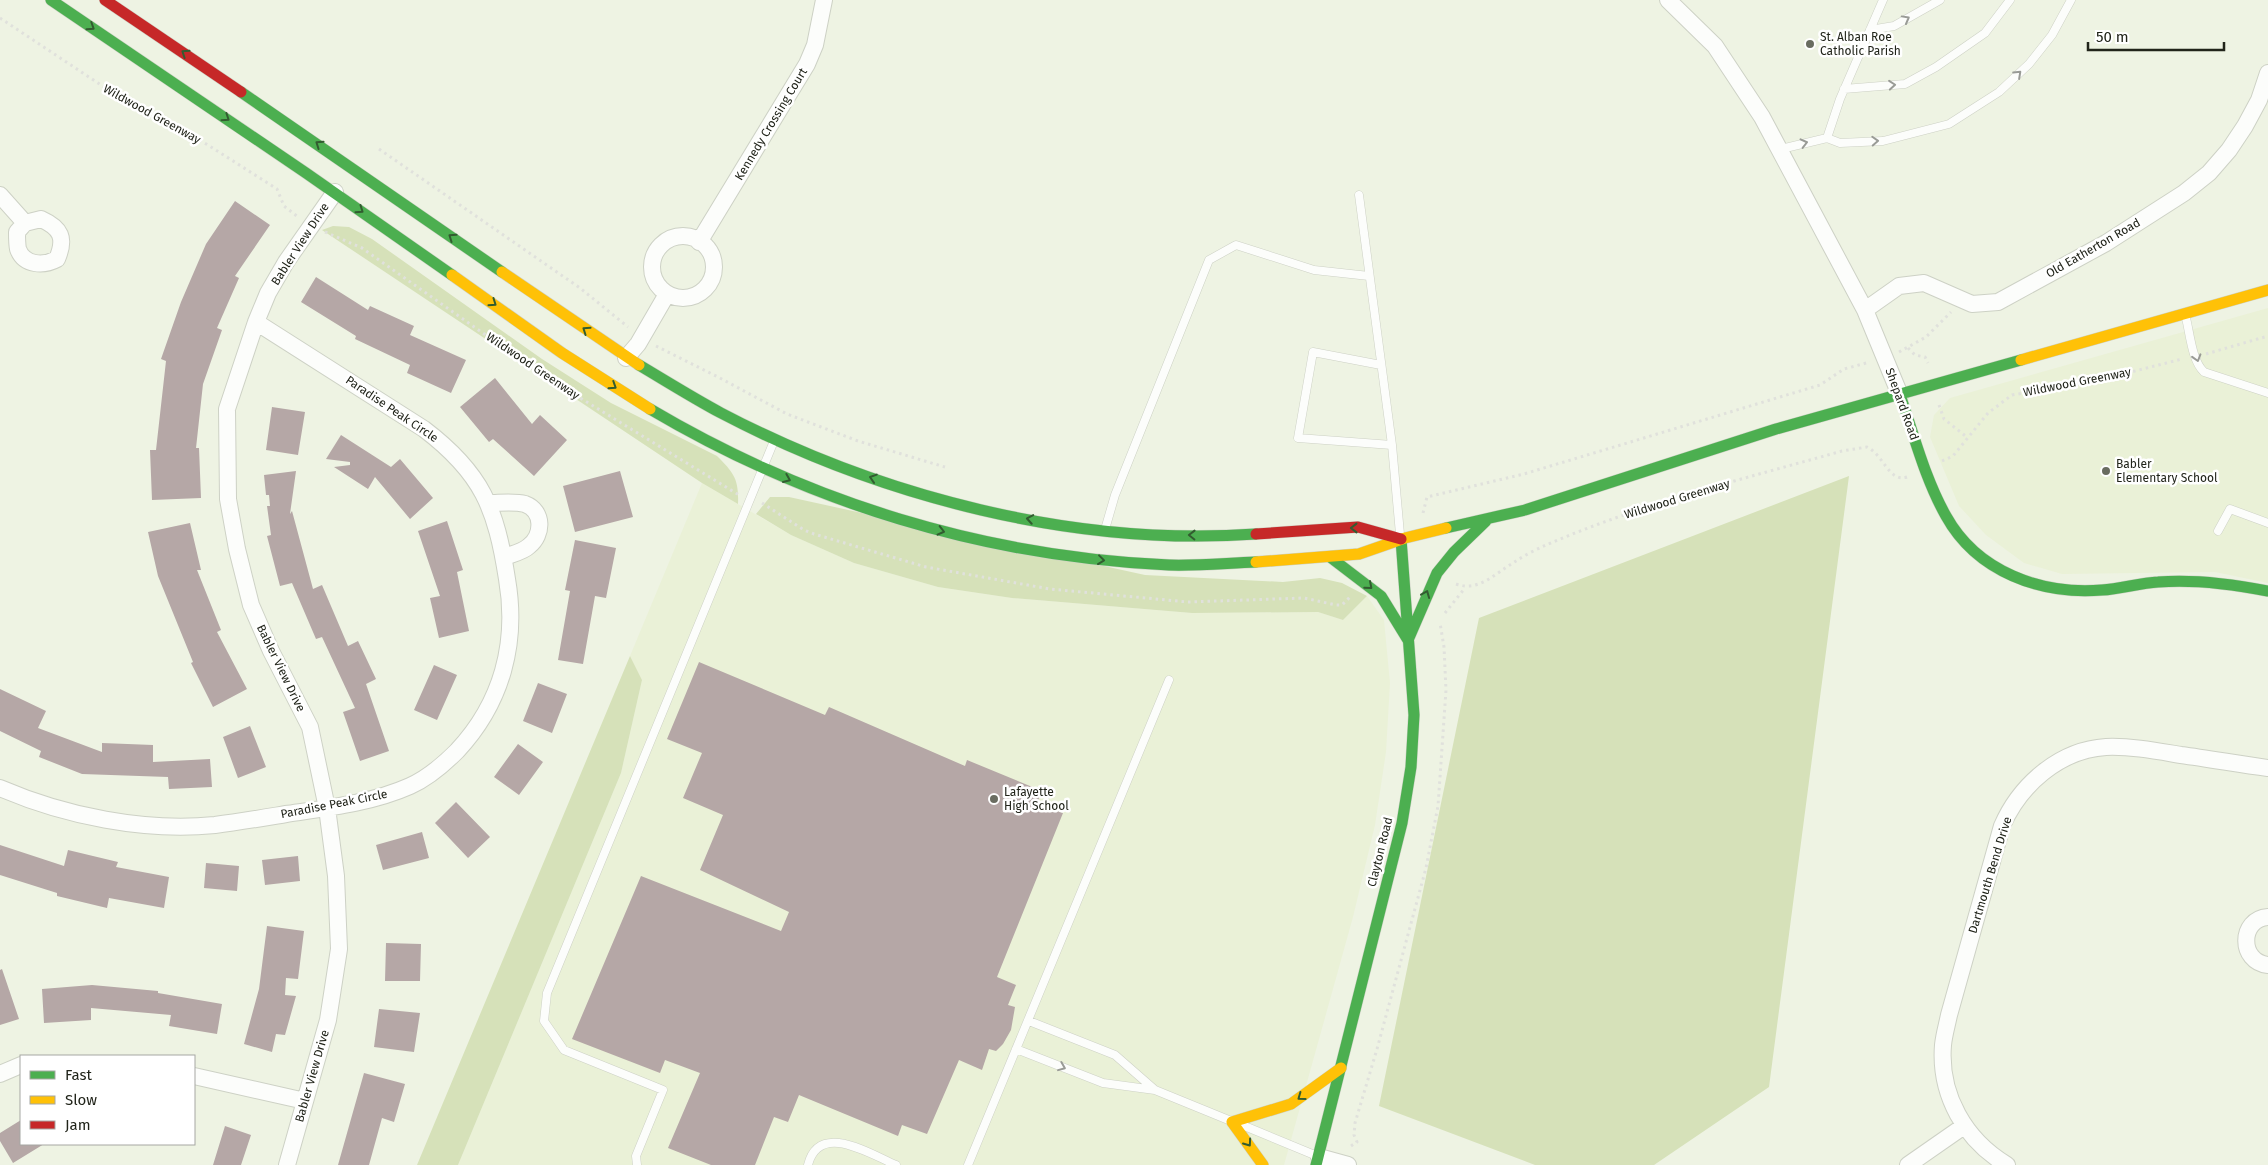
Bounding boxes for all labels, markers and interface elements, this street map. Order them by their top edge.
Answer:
one-way arrow [1901,15,1910,25]
scale bar [2088,20,2224,52]
one-way arrow [86,21,95,30]
text: 50 m [2096,28,2129,46]
place label: St. Alban Roe Catholic Parish [1820,30,1901,58]
marker: St. Alban Roe Catholic Parish [1804,38,1816,50]
one-way arrow [181,49,190,59]
street label: Kennedy Crossing Court [732,65,810,183]
one-way arrow [2013,71,2022,80]
one-way arrow [1888,80,1896,91]
street label: Wildwood Greenway [101,81,203,147]
one-way arrow [220,112,230,121]
one-way arrow [1871,136,1879,147]
one-way arrow [1799,139,1807,149]
one-way arrow [315,141,325,150]
street label: Babler View Drive [268,200,332,288]
one-way arrow [354,204,364,213]
street label: Old Eatherton Road [2043,215,2143,281]
one-way arrow [448,234,458,243]
one-way arrow [487,297,497,306]
one-way arrow [582,327,592,336]
street label: Wildwood Greenway [484,330,582,402]
one-way arrow [2191,353,2201,362]
street label: Wildwood Greenway [2022,365,2132,399]
street label: Shepard Road [1882,366,1922,442]
street label: Paradise Peak Circle [343,373,441,445]
one-way arrow [608,379,617,389]
place label: Babler Elementary School [2116,457,2218,485]
marker: Babler Elementary School [2100,465,2112,477]
one-way arrow [782,472,791,483]
one-way arrow [869,474,878,484]
street label: Wildwood Greenway [1623,476,1732,522]
one-way arrow [1026,514,1035,524]
one-way arrow [1349,523,1357,533]
one-way arrow [936,525,945,535]
one-way arrow [1187,530,1195,541]
one-way arrow [1097,554,1105,565]
one-way arrow [1363,580,1372,589]
one-way arrow [1421,591,1431,599]
street label: Babler View Drive [254,622,308,714]
place label: Lafayette High School [1004,785,1069,813]
street label: Paradise Peak Circle [279,787,389,821]
marker: Lafayette High School [988,793,1000,805]
street label: Dartmouth Bend Drive [1966,815,2014,935]
street label: Clayton Road [1365,816,1395,888]
street label: Babler View Drive [292,1028,332,1124]
legend [20,1055,195,1145]
one-way arrow [1057,1061,1066,1071]
text: Fast [65,1066,92,1084]
one-way arrow [1298,1090,1307,1100]
text: Slow [65,1091,97,1109]
text: Jam [65,1116,91,1134]
one-way arrow [1242,1137,1251,1147]

